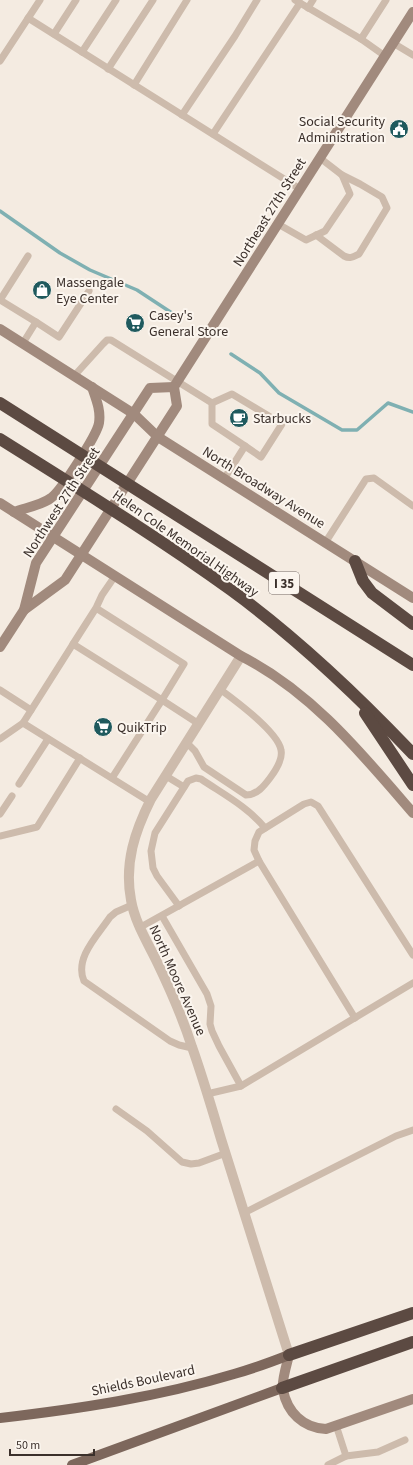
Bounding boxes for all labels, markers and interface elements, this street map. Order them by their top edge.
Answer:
place label: Social Security Administration [298,112,385,148]
public building icon: Social Security Administration [388,118,410,140]
street label: Northeast 27th Street [228,154,312,271]
place label: Massengale Eye Center [56,273,124,309]
shop icon: Massengale Eye Center [31,279,53,301]
place label: Casey's General Store [149,306,228,342]
supermarket icon: Casey's General Store [124,312,146,334]
cafe icon: Starbucks [228,407,250,429]
place label: Starbucks [253,409,311,429]
street label: North Broadway Avenue [198,442,329,534]
street label: Northwest 27th Street [19,443,105,562]
street label: Helen Cole Memorial Highway [108,486,263,602]
road number: I 35 [269,572,299,594]
supermarket icon: QuikTrip [92,716,114,738]
place label: QuikTrip [117,718,167,738]
street label: North Moore Avenue [144,922,211,1039]
street label: Shields Boulevard [90,1360,197,1402]
scale bar [10,1431,94,1457]
text: 50 m [16,1437,40,1454]

